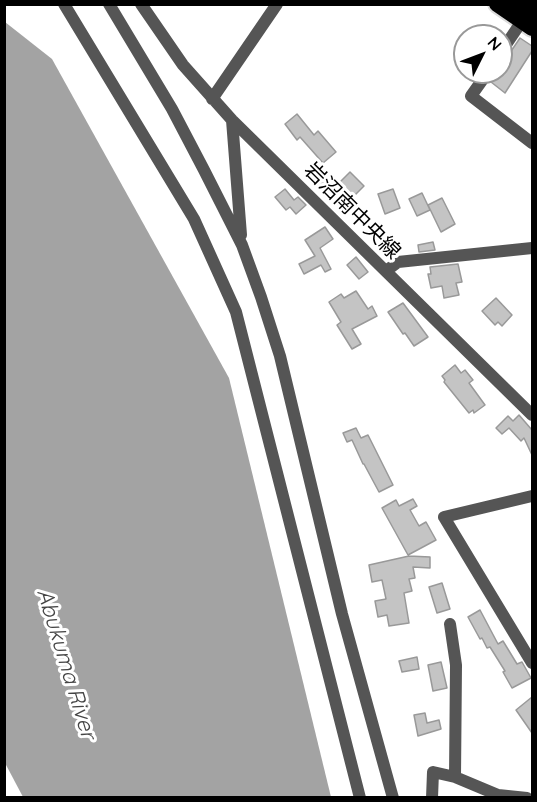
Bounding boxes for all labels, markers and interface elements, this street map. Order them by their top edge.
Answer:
north arrow [453,24,513,84]
text: N [484,32,506,54]
street label: 岩沼南中央線 [299,158,405,264]
water label: Abukuma River [31,586,101,742]

